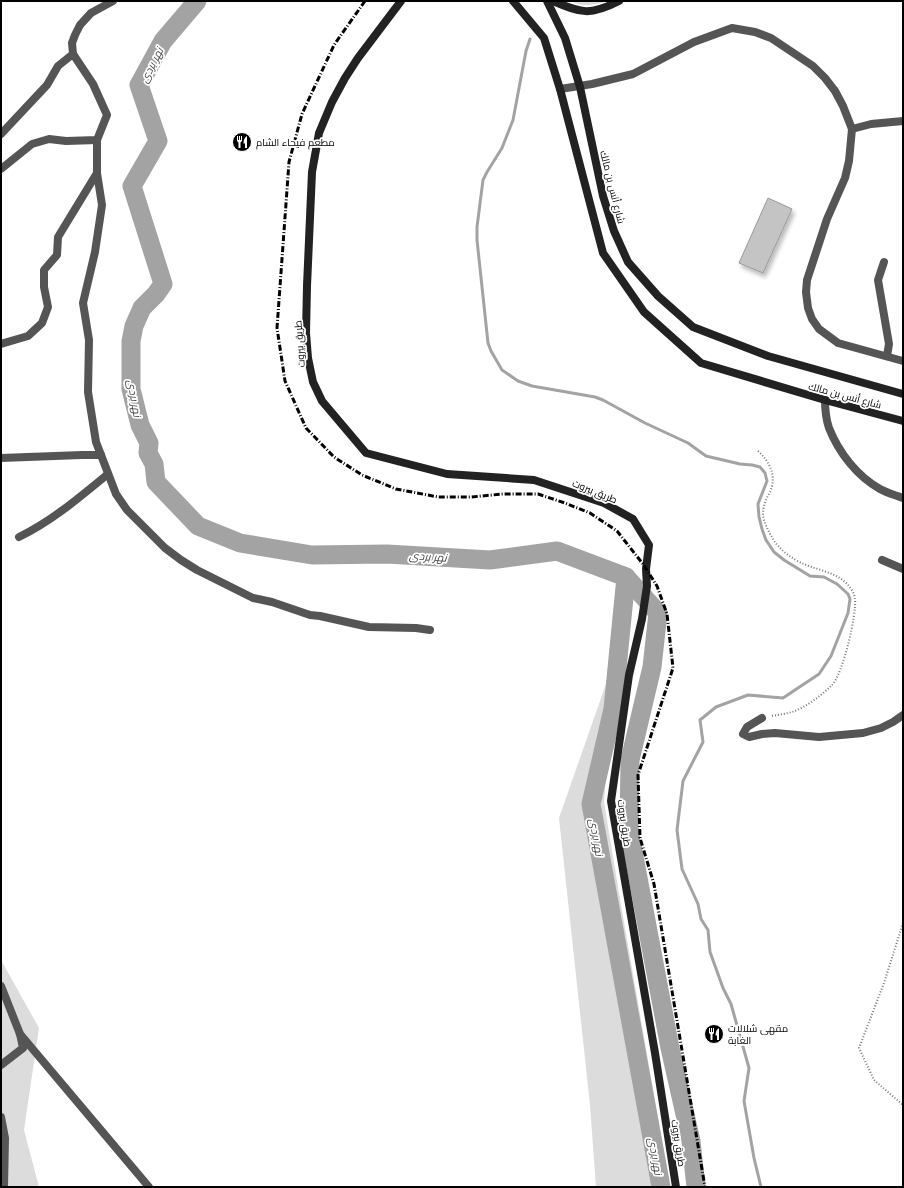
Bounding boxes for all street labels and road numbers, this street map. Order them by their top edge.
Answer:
street label: شارع أنس بن مالك [597,149,629,225]
street label: طريق بيروت [290,320,308,368]
street label: شارع أنس بن مالك [807,379,883,411]
street label: طريق بيروت [570,476,620,506]
street label: طريق بيروت [615,799,635,847]
street label: طريق بيروت [668,1118,690,1168]

